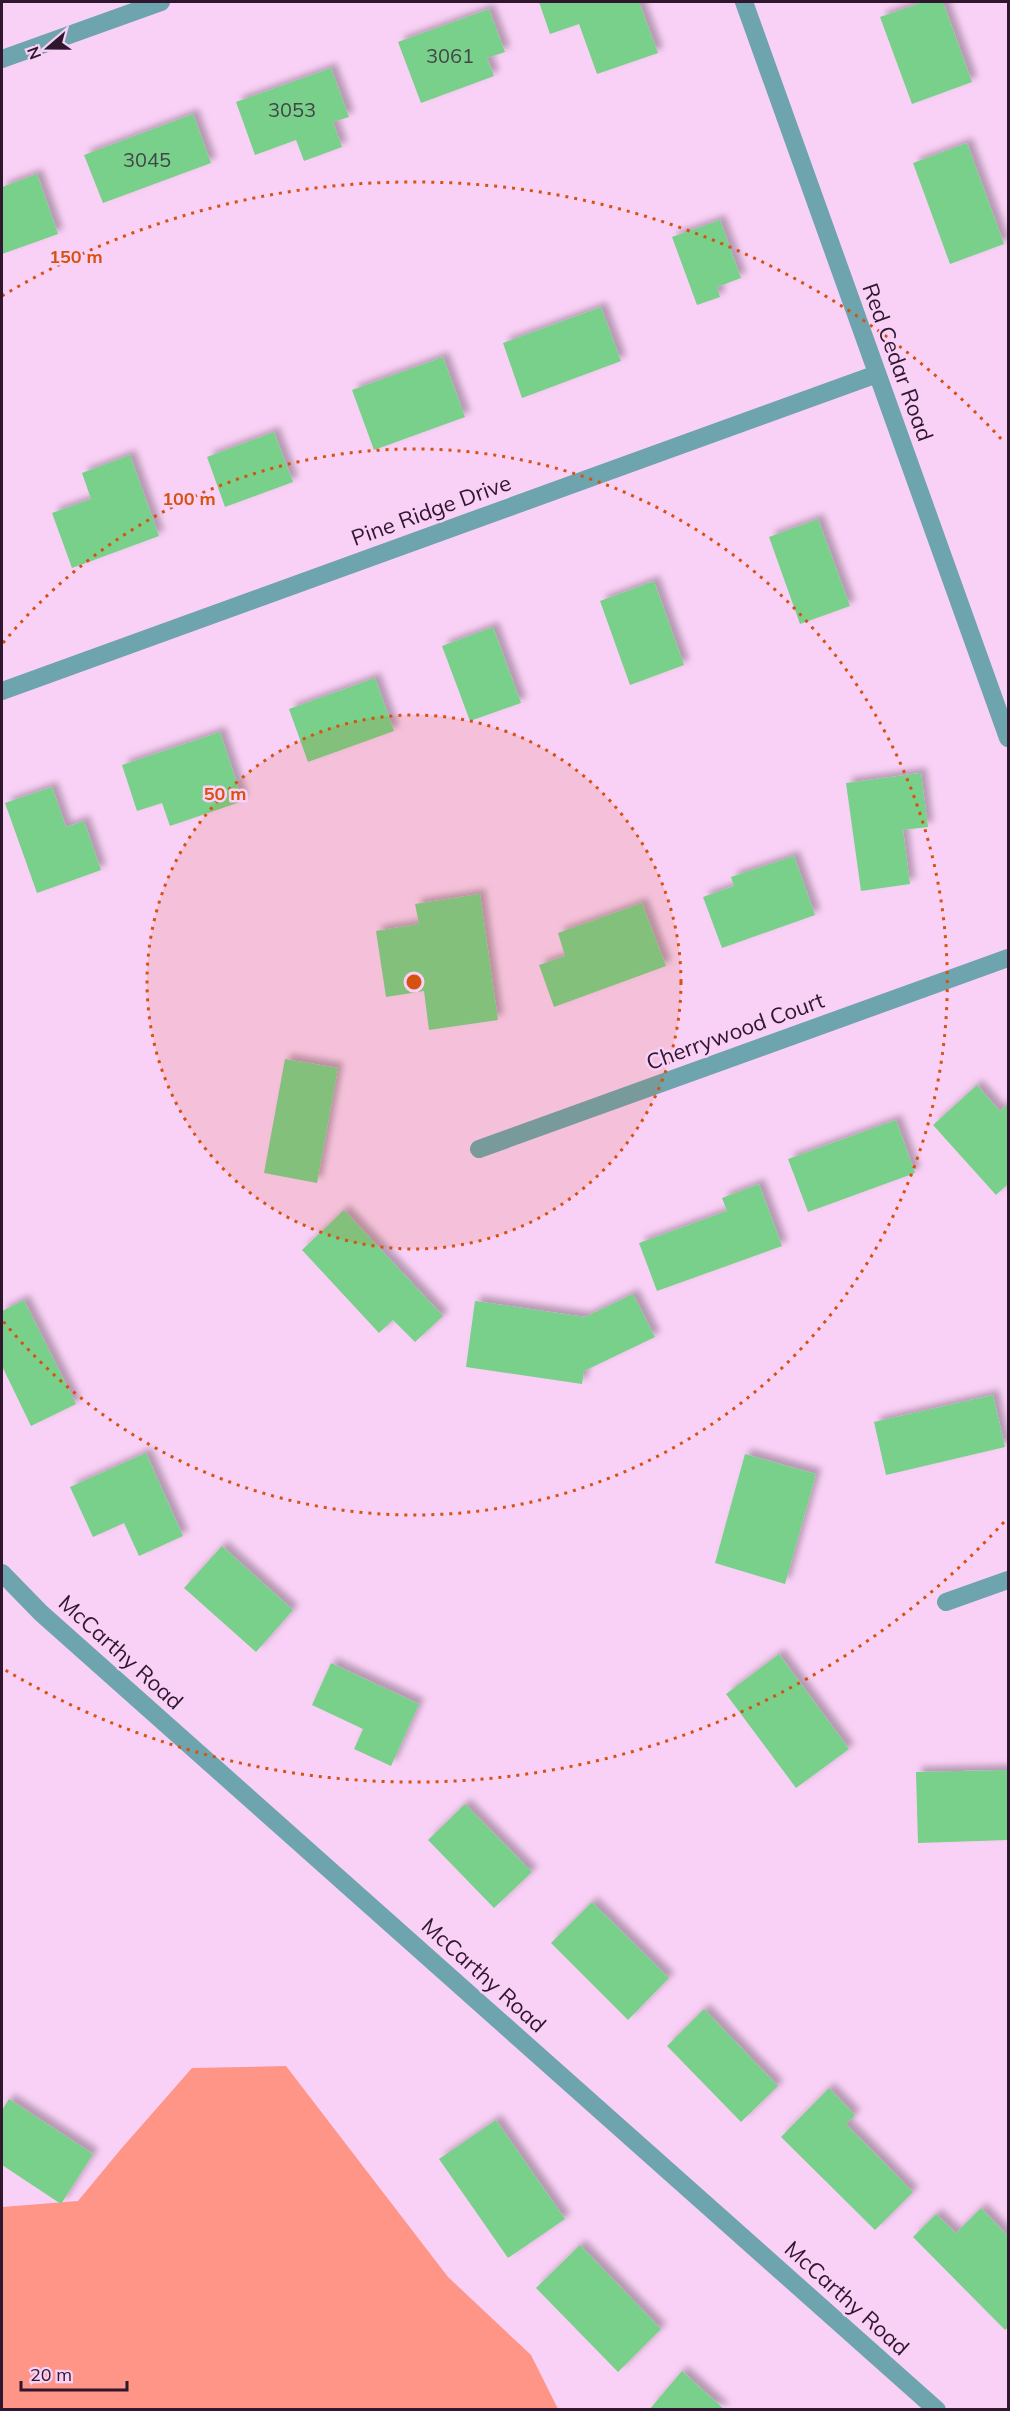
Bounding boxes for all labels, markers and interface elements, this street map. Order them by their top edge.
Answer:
north arrow [18,18,78,78]
house number: 3061 [426,43,474,68]
text: N [22,44,45,62]
house number: 3053 [268,97,316,122]
house number: 3045 [123,147,171,172]
text: 150 m [49,245,103,268]
street label: Red Cedar Road [856,279,940,445]
street label: Pine Ridge Drive [347,468,515,552]
text: 100 m [162,487,216,510]
text: 50 m [204,782,246,805]
centre of rings [404,972,424,992]
street label: Cherrywood Court [642,986,828,1076]
street label: McCarthy Road [53,1589,189,1715]
street label: McCarthy Road [416,1912,552,2038]
street label: McCarthy Road [779,2235,915,2361]
scale bar [21,2354,128,2392]
text: 20 m [30,2363,72,2386]

